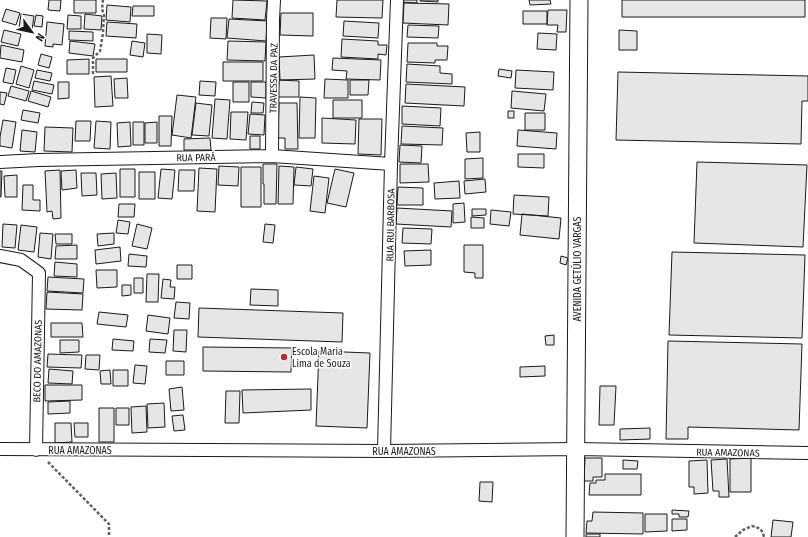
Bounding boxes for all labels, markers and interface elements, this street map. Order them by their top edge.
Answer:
north arrow [12,12,52,52]
text: N [33,31,47,43]
street label: TRAVESSA DA PAZ [267,43,281,113]
street label: RUA PARÁ [176,150,217,164]
street label: RUA RUI BARBOSA [384,188,398,262]
street label: AVENIDA GETÚLIO VARGAS [570,216,584,322]
street label: BECO DO AMAZONAS [31,320,45,402]
place label: Escola Maria Lima de Souza [292,346,351,370]
marker: Escola Maria Lima de Souza [279,352,289,362]
street label: RUA AMAZONAS [48,445,112,457]
street label: RUA AMAZONAS [372,446,436,458]
street label: RUA AMAZONAS [696,446,760,460]

